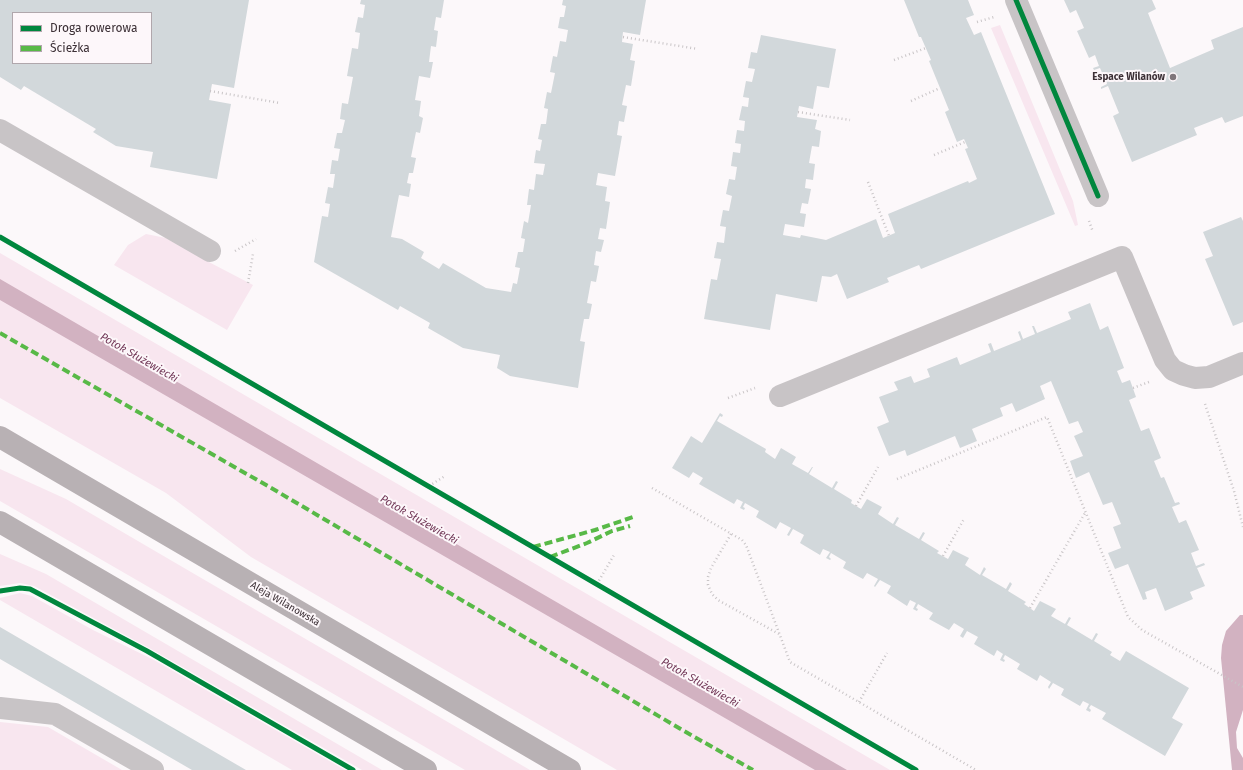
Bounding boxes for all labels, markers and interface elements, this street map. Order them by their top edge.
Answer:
legend [12,12,152,64]
text: Droga rowerowa [50,21,137,35]
text: Ścieżka [50,41,90,55]
place label: Espace Wilanów [1092,71,1165,83]
marker: Espace Wilanów [1168,72,1178,82]
water label: Potok Służewiecki [98,330,180,386]
water label: Potok Służewiecki [378,492,460,548]
street label: Aleja Wilanowska [248,579,322,629]
water label: Potok Służewiecki [659,655,741,711]

